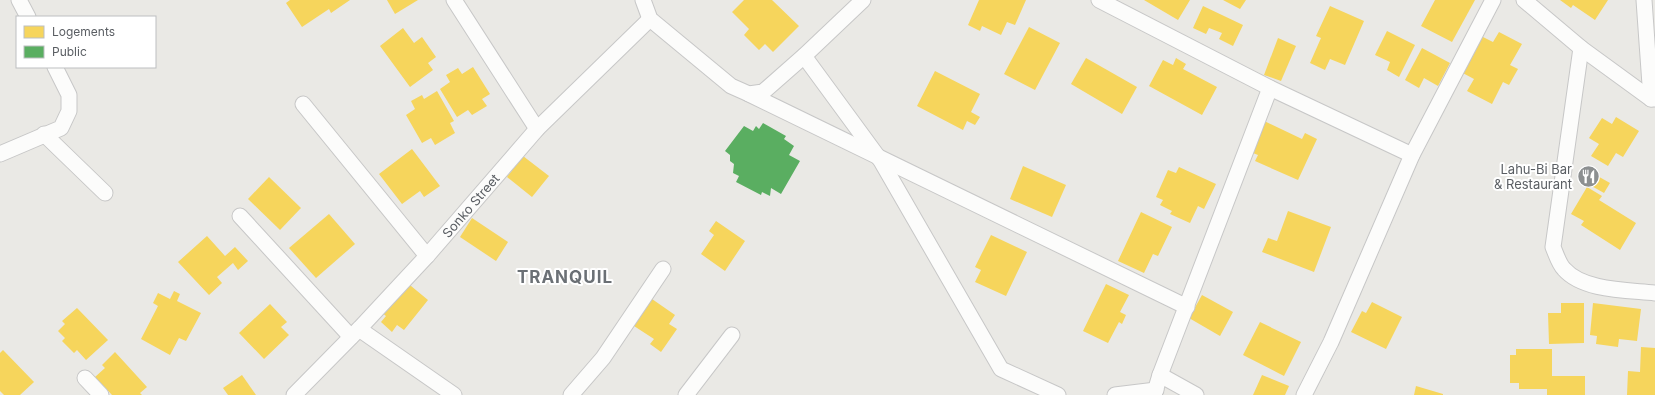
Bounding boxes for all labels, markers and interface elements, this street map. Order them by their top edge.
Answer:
legend [16,16,156,68]
text: Logements [52,24,115,39]
text: Public [52,44,87,59]
place label: Lahu-Bi Bar & Restaurant [1494,161,1572,192]
restaurant icon: Lahu-Bi Bar & Restaurant [1575,163,1601,189]
street label: Sonko Street [439,171,502,241]
district label: TRANQUIL [517,267,613,287]

